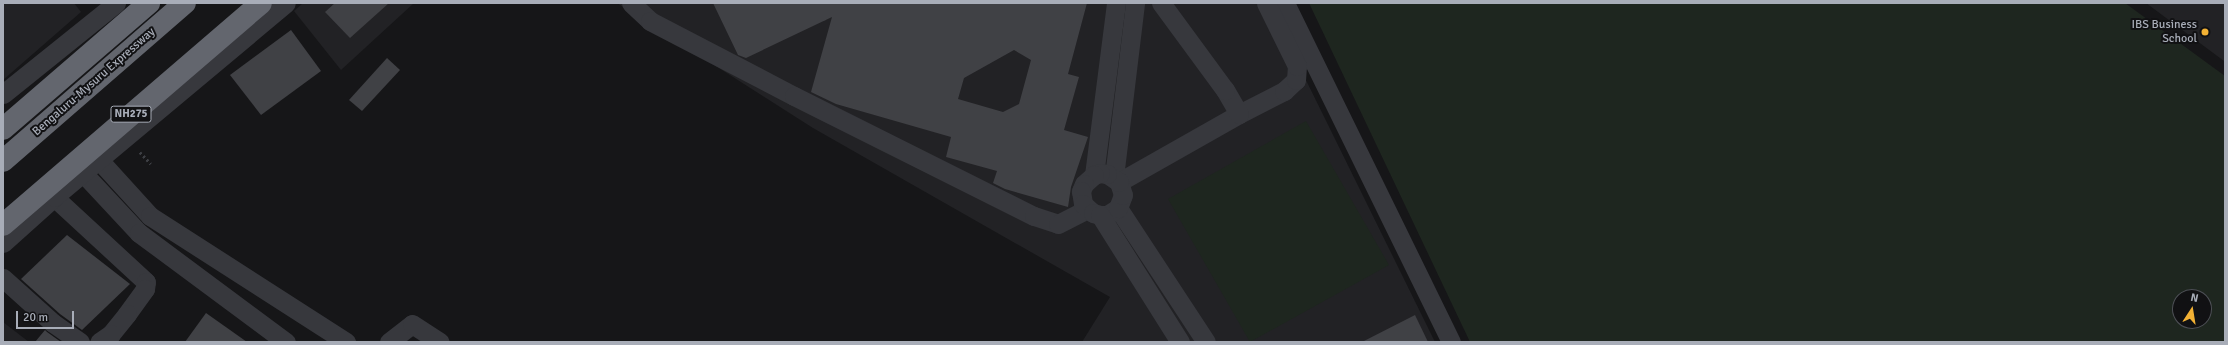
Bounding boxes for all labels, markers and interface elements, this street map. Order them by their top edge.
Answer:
place label: IBS Business School [2132,18,2197,46]
street label: Bengaluru-Mysuru Expressway [30,25,158,139]
marker: IBS Business School [2200,27,2210,37]
road number: NH275 [110,105,152,123]
north arrow [2172,289,2212,329]
text: N [2189,291,2199,305]
scale bar [18,303,76,329]
text: 20 m [23,310,48,325]

